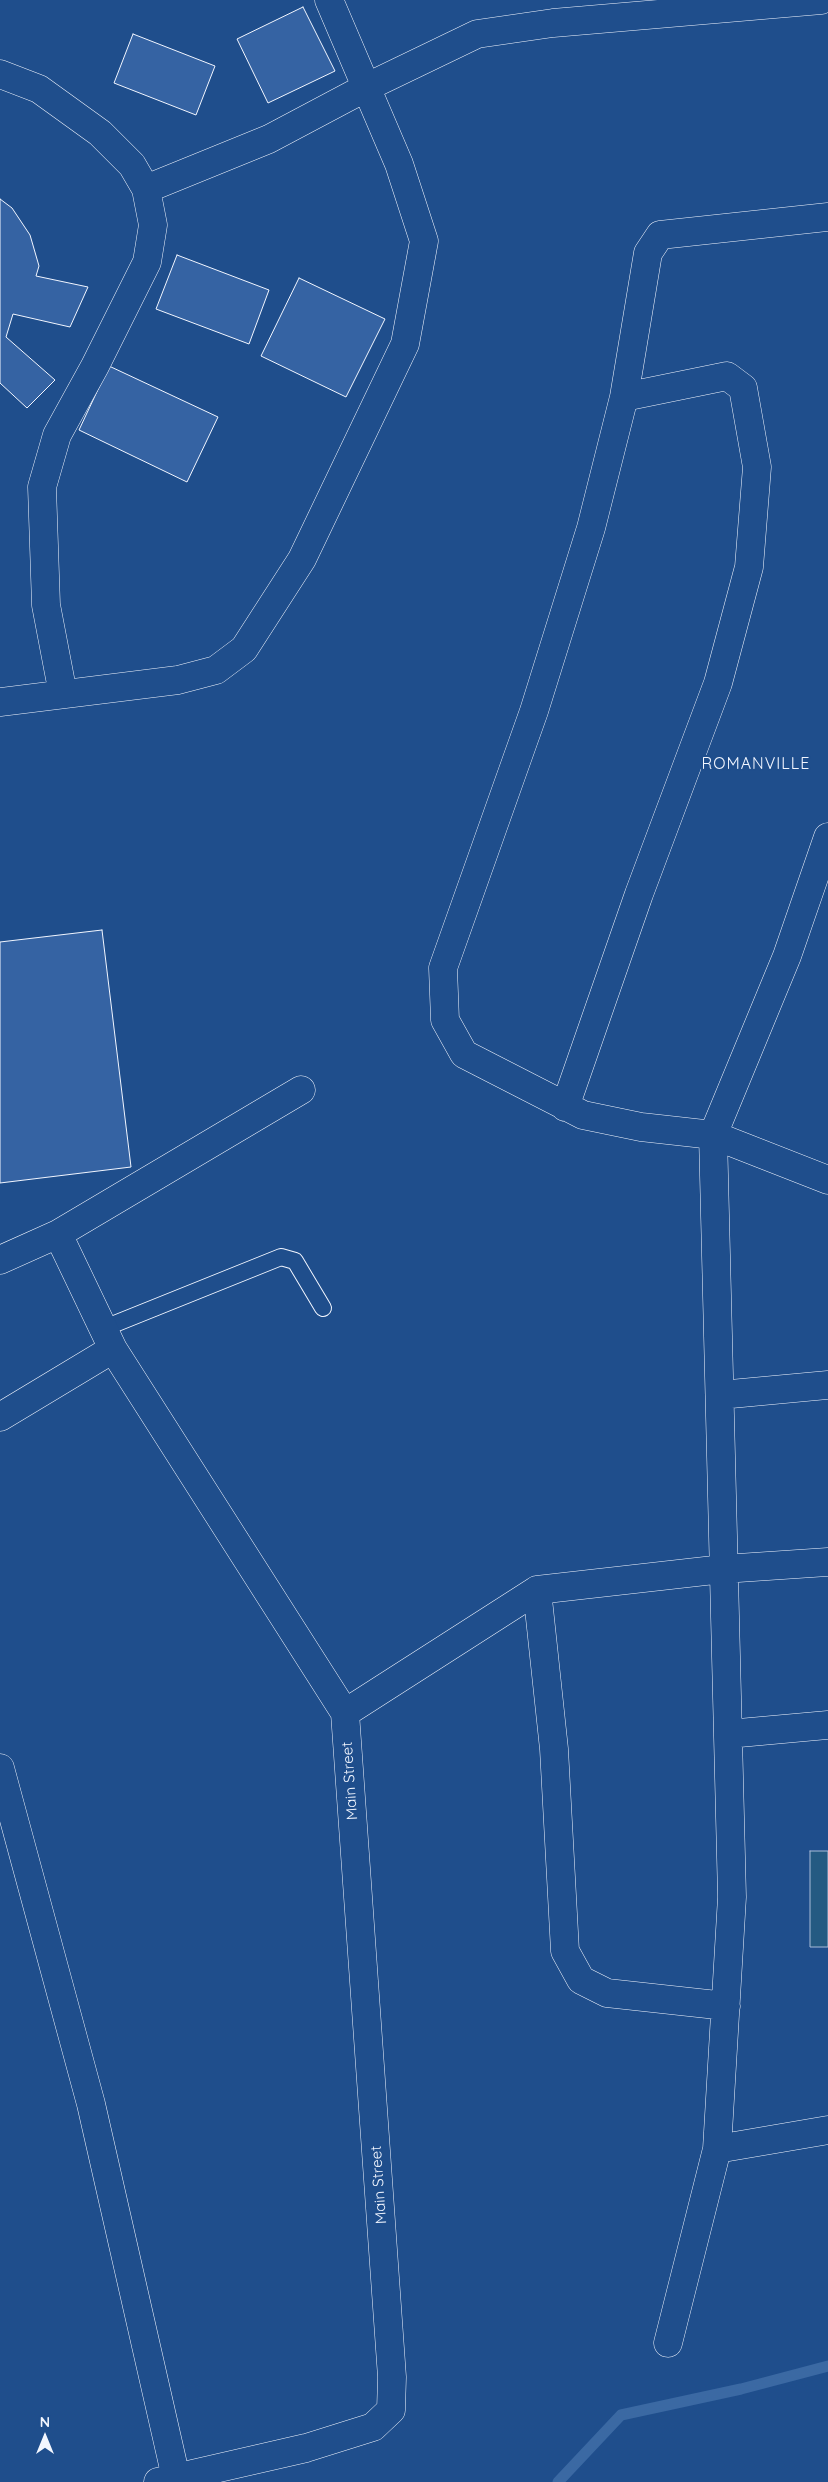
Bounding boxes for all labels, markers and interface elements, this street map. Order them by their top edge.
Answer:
district label: ROMANVILLE [700,754,812,774]
street label: Main Street [338,1741,362,1821]
street label: Main Street [367,2145,391,2225]
north arrow [20,2412,70,2462]
text: N [40,2413,50,2431]

